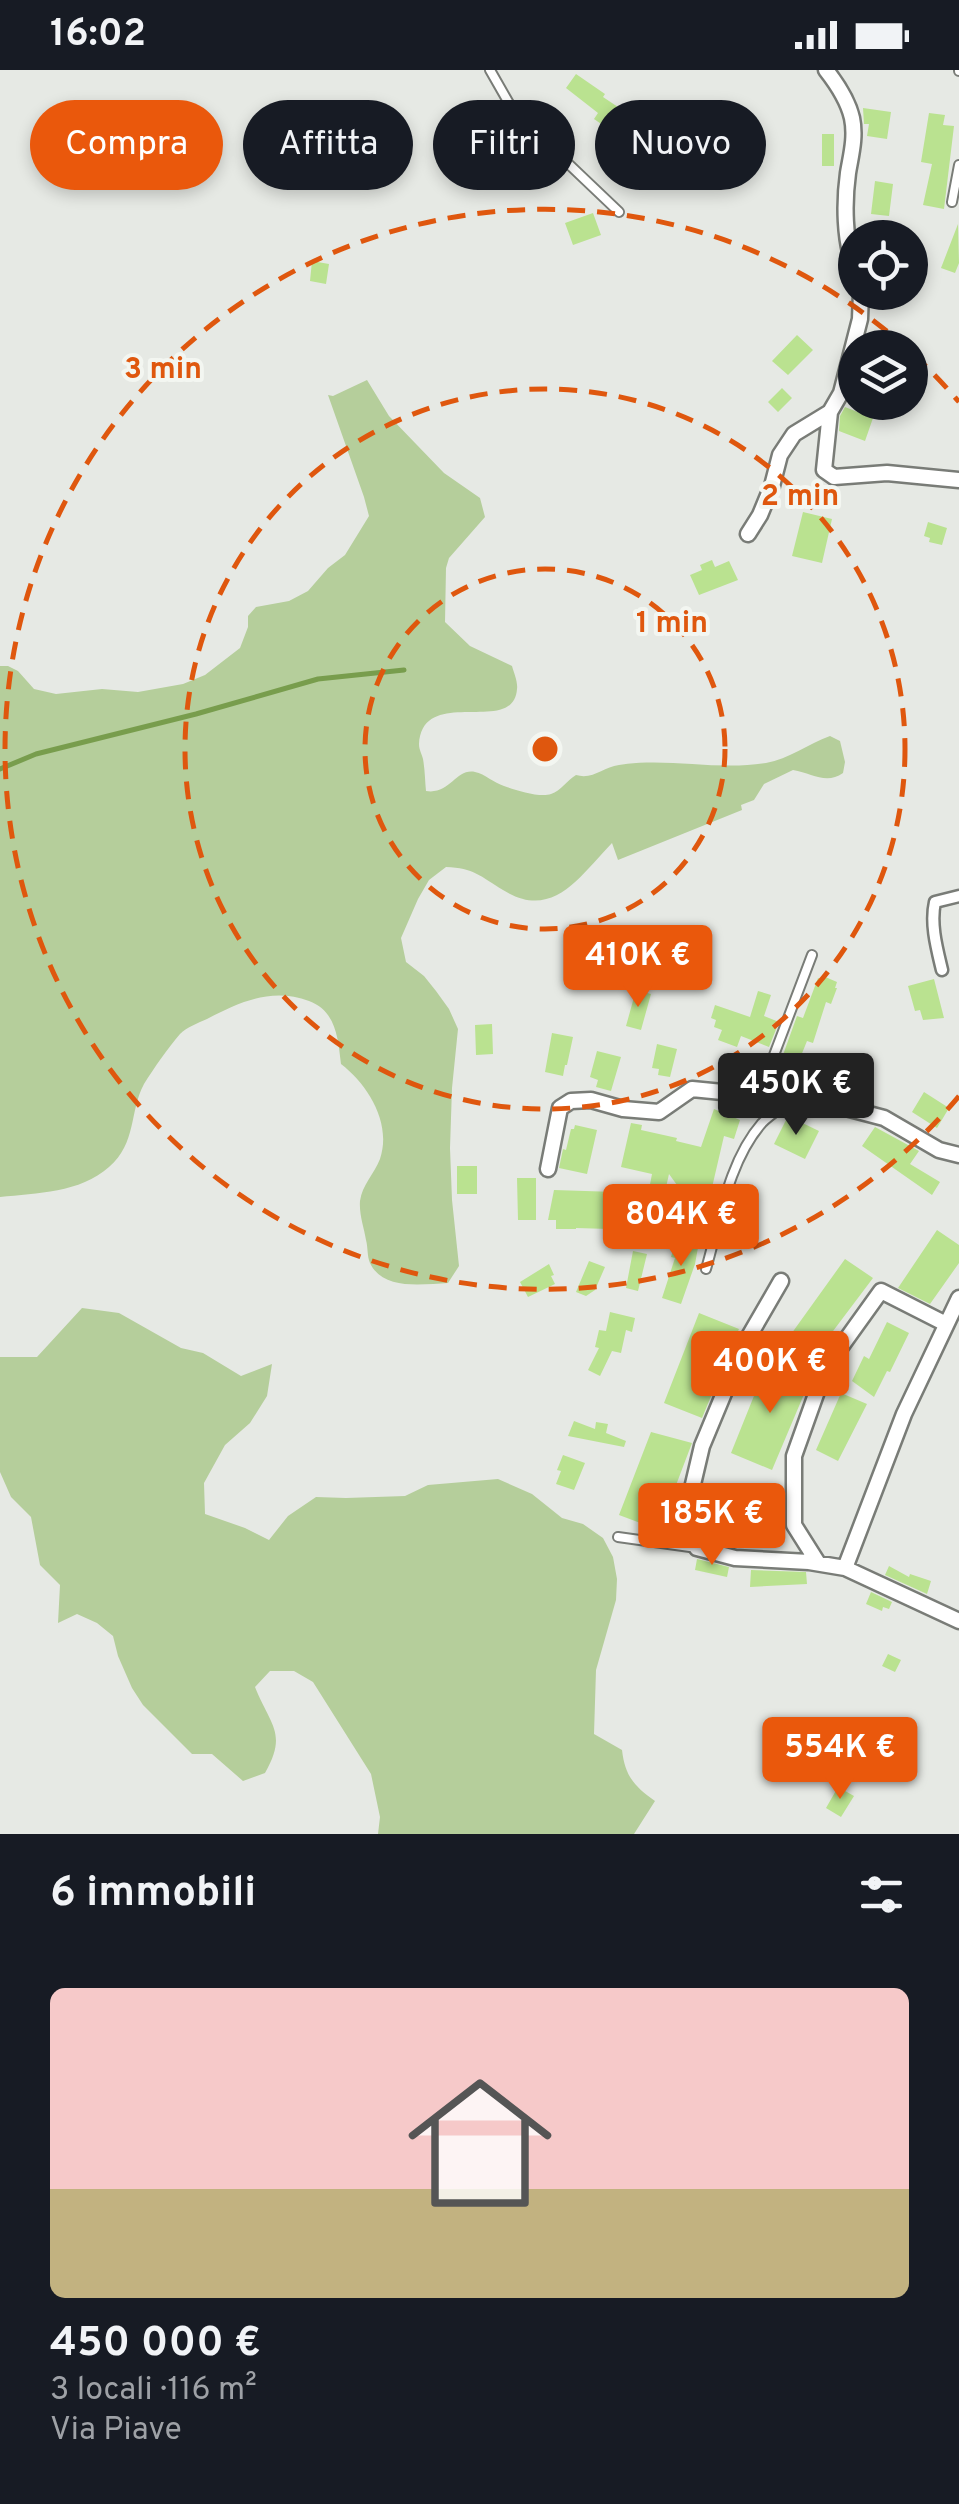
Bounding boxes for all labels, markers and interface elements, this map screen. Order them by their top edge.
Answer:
text: 16:02 [50,11,146,60]
chip: Compra [30,100,223,190]
chip: Affitta [243,100,413,190]
chip: Filtri [433,100,575,190]
chip: Nuovo [595,100,766,190]
map controls [838,220,928,420]
button: locate [838,220,928,310]
button: layers [838,330,928,420]
text: 3 min [124,352,202,389]
text: 2 min [761,479,839,516]
text: 1 min [636,606,708,643]
centre of rings [527,731,563,767]
pin: 410K € [557,925,719,1010]
text: 410K € [585,937,691,977]
pin: 450K € [715,1053,877,1138]
text: 450K € [740,1065,852,1105]
pin: 804K € [600,1184,762,1269]
text: 804K € [625,1196,737,1236]
pin: 400K € [689,1331,851,1416]
text: 400K € [713,1343,827,1383]
pin: 185K € [631,1483,793,1568]
text: 185K € [660,1495,764,1535]
pin: 554K € [759,1717,921,1802]
text: 554K € [784,1729,896,1769]
icon: filters [854,1867,909,1922]
text: 6 immobili [50,1868,256,1921]
icon: home [390,2053,570,2233]
text: 450 000 € [50,2318,261,2371]
text: 3 locali · 116 m² [50,2371,257,2411]
text: Via Piave [50,2411,182,2451]

